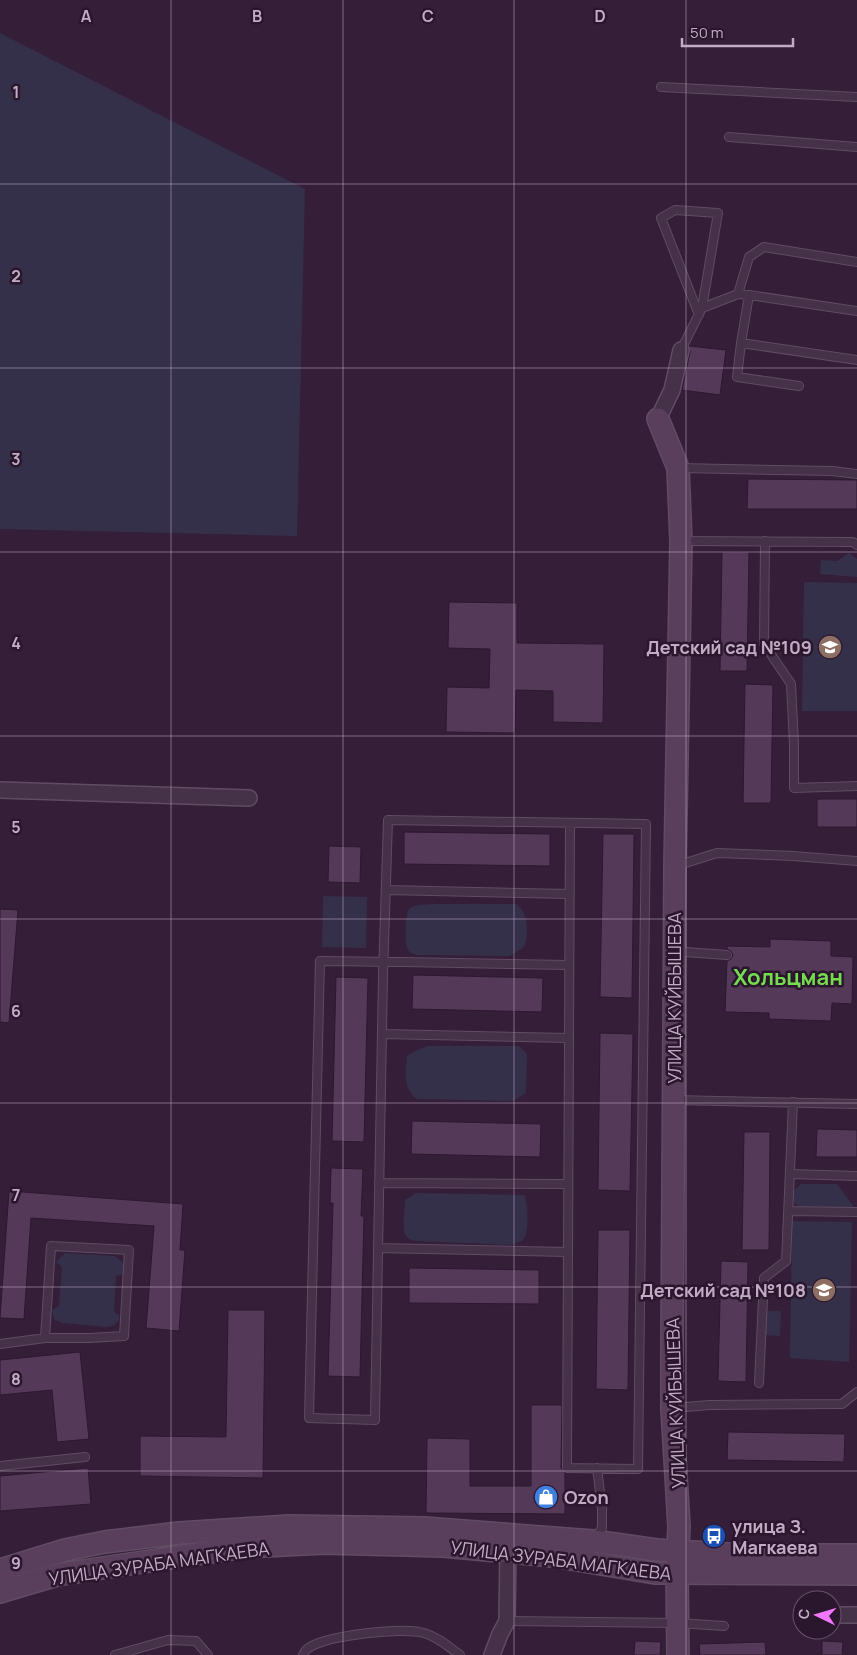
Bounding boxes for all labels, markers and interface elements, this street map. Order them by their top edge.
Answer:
text: A [81,5,92,27]
text: B [252,5,262,27]
text: C [422,5,434,27]
text: D [594,5,606,27]
scale bar [682,15,793,47]
text: 50 m [690,22,724,43]
text: 1 [12,81,20,103]
text: 2 [11,265,21,287]
text: 3 [11,448,21,470]
text: 4 [11,632,21,654]
school or university icon: Детский сад №109 [817,634,843,660]
place label: Детский сад №109 [646,635,812,659]
text: 5 [11,816,21,838]
street label: УЛИЦА КУЙБЫШЕВА [662,912,686,1084]
district label: Хольцман [733,962,843,992]
text: 6 [11,1000,21,1022]
text: 7 [12,1184,20,1206]
school or university icon: Детский сад №108 [811,1277,837,1303]
place label: Детский сад №108 [640,1278,806,1302]
street label: УЛИЦА КУЙБЫШЕВА [660,1317,690,1489]
text: 8 [11,1368,21,1390]
shop icon: Ozon [533,1484,559,1510]
place label: Ozon [564,1485,609,1509]
place label: улица З. Магкаева [732,1514,818,1559]
bus stop icon: улица З. Магкаева [701,1523,727,1549]
street label: УЛИЦА ЗУРАБА МАГКАЕВА [449,1535,673,1586]
street label: УЛИЦА ЗУРАБА МАГКАЕВА [47,1536,271,1590]
text: 9 [11,1552,21,1574]
north arrow [792,1590,842,1640]
text: С [794,1608,813,1620]

